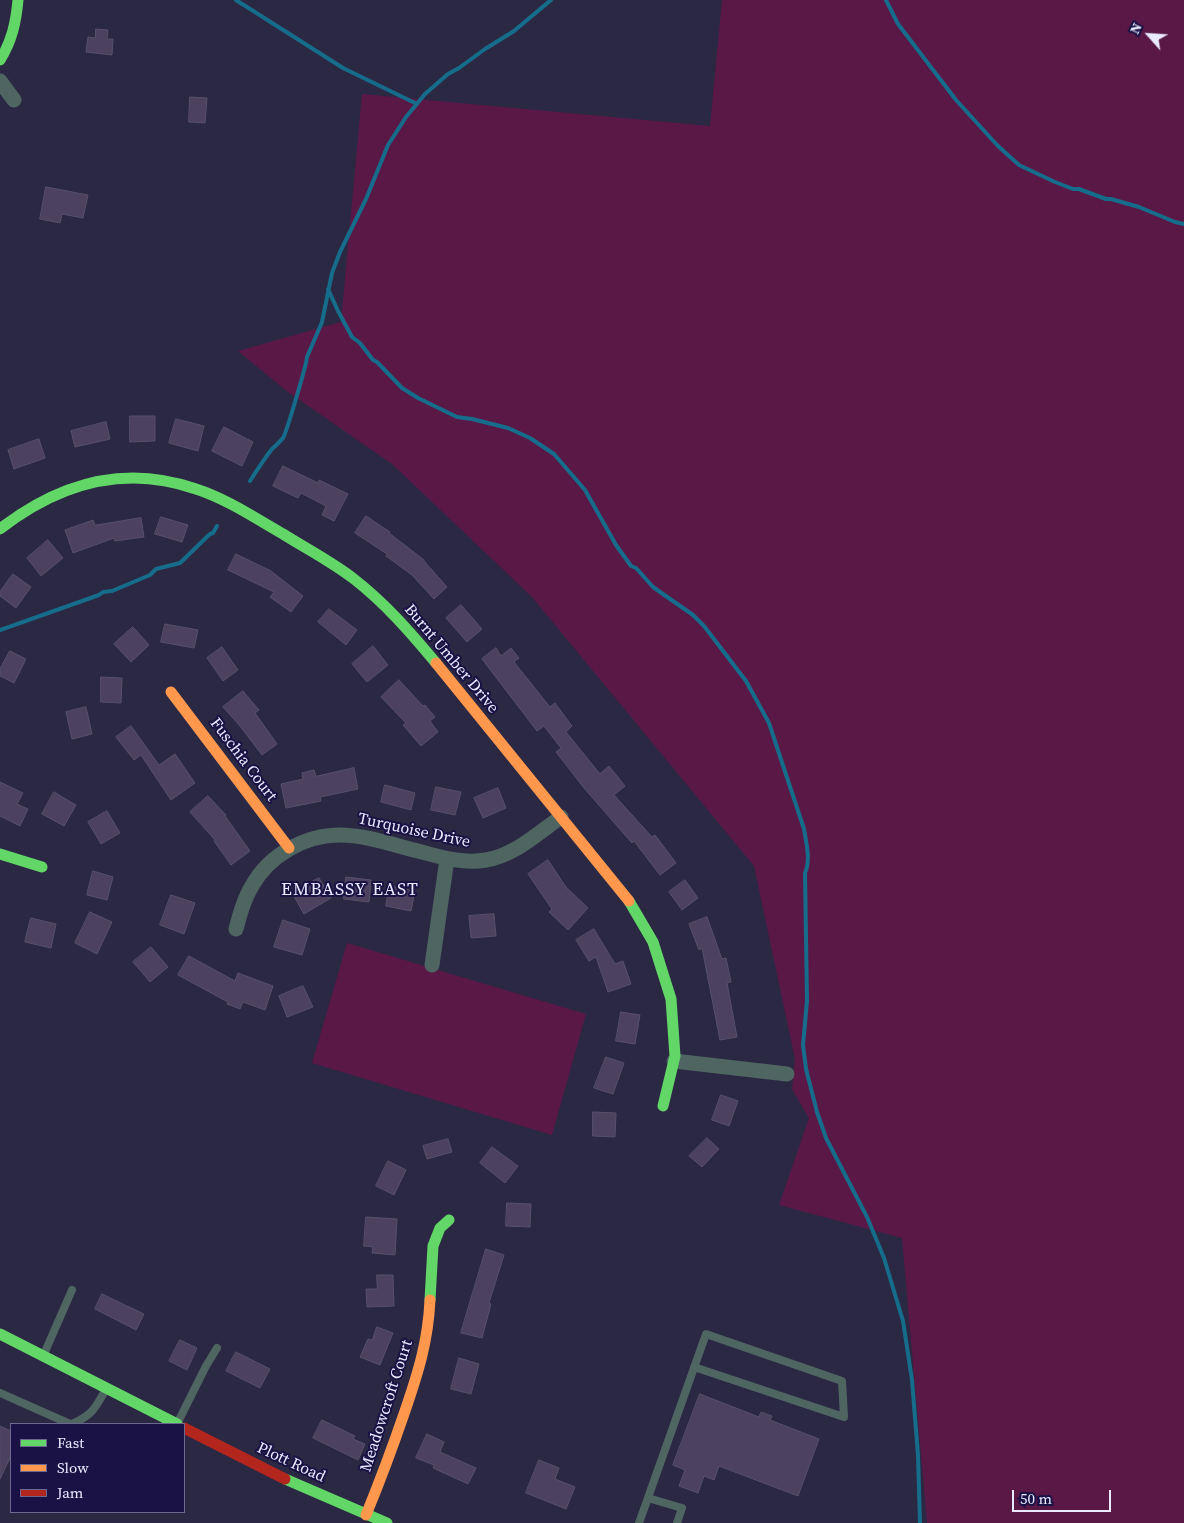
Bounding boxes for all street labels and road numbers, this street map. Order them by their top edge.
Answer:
street label: Burnt Umber Drive [400,601,502,717]
street label: Fuschia Court [205,715,281,805]
street label: Turquoise Drive [356,810,472,852]
street label: Meadowcroft Court [357,1338,417,1474]
street label: Plott Road [254,1439,328,1487]

